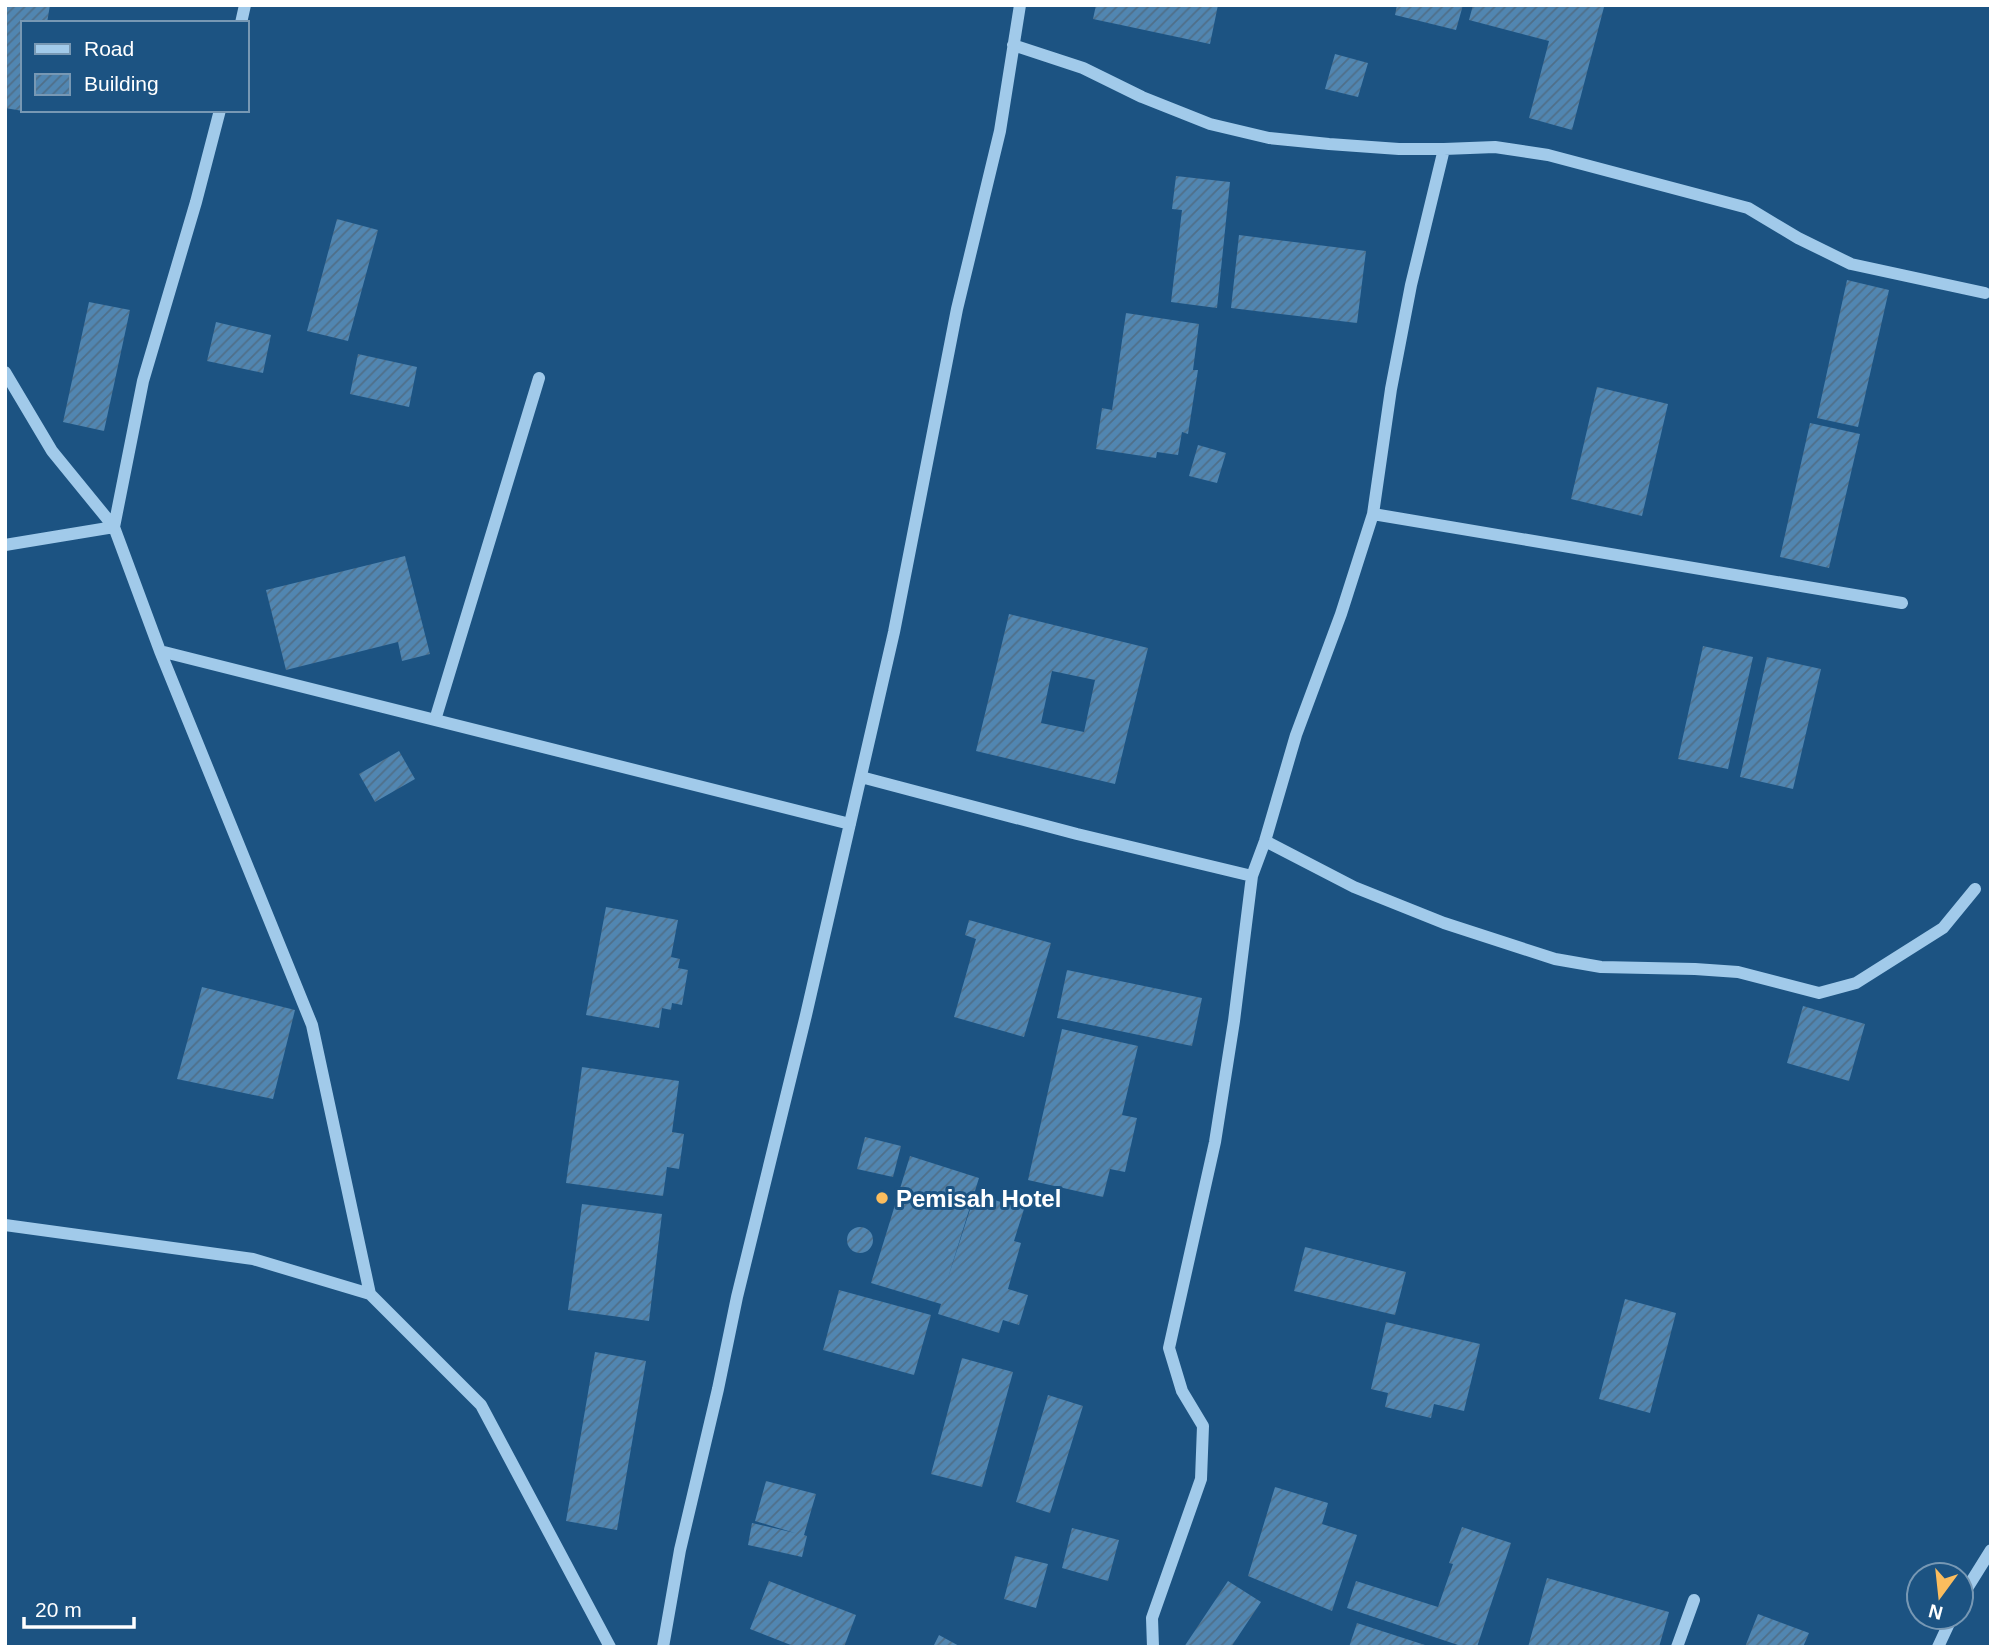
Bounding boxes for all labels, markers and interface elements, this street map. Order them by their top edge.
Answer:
legend [21,21,248,112]
text: Road [84,37,134,60]
text: Building [84,72,159,95]
place label: Pemisah Hotel [896,1185,1061,1212]
marker: Pemisah Hotel [874,1190,890,1206]
north arrow [1905,1561,1975,1631]
scale bar [24,1586,135,1630]
text: 20 m [35,1598,82,1621]
text: N [1926,1600,1945,1624]

